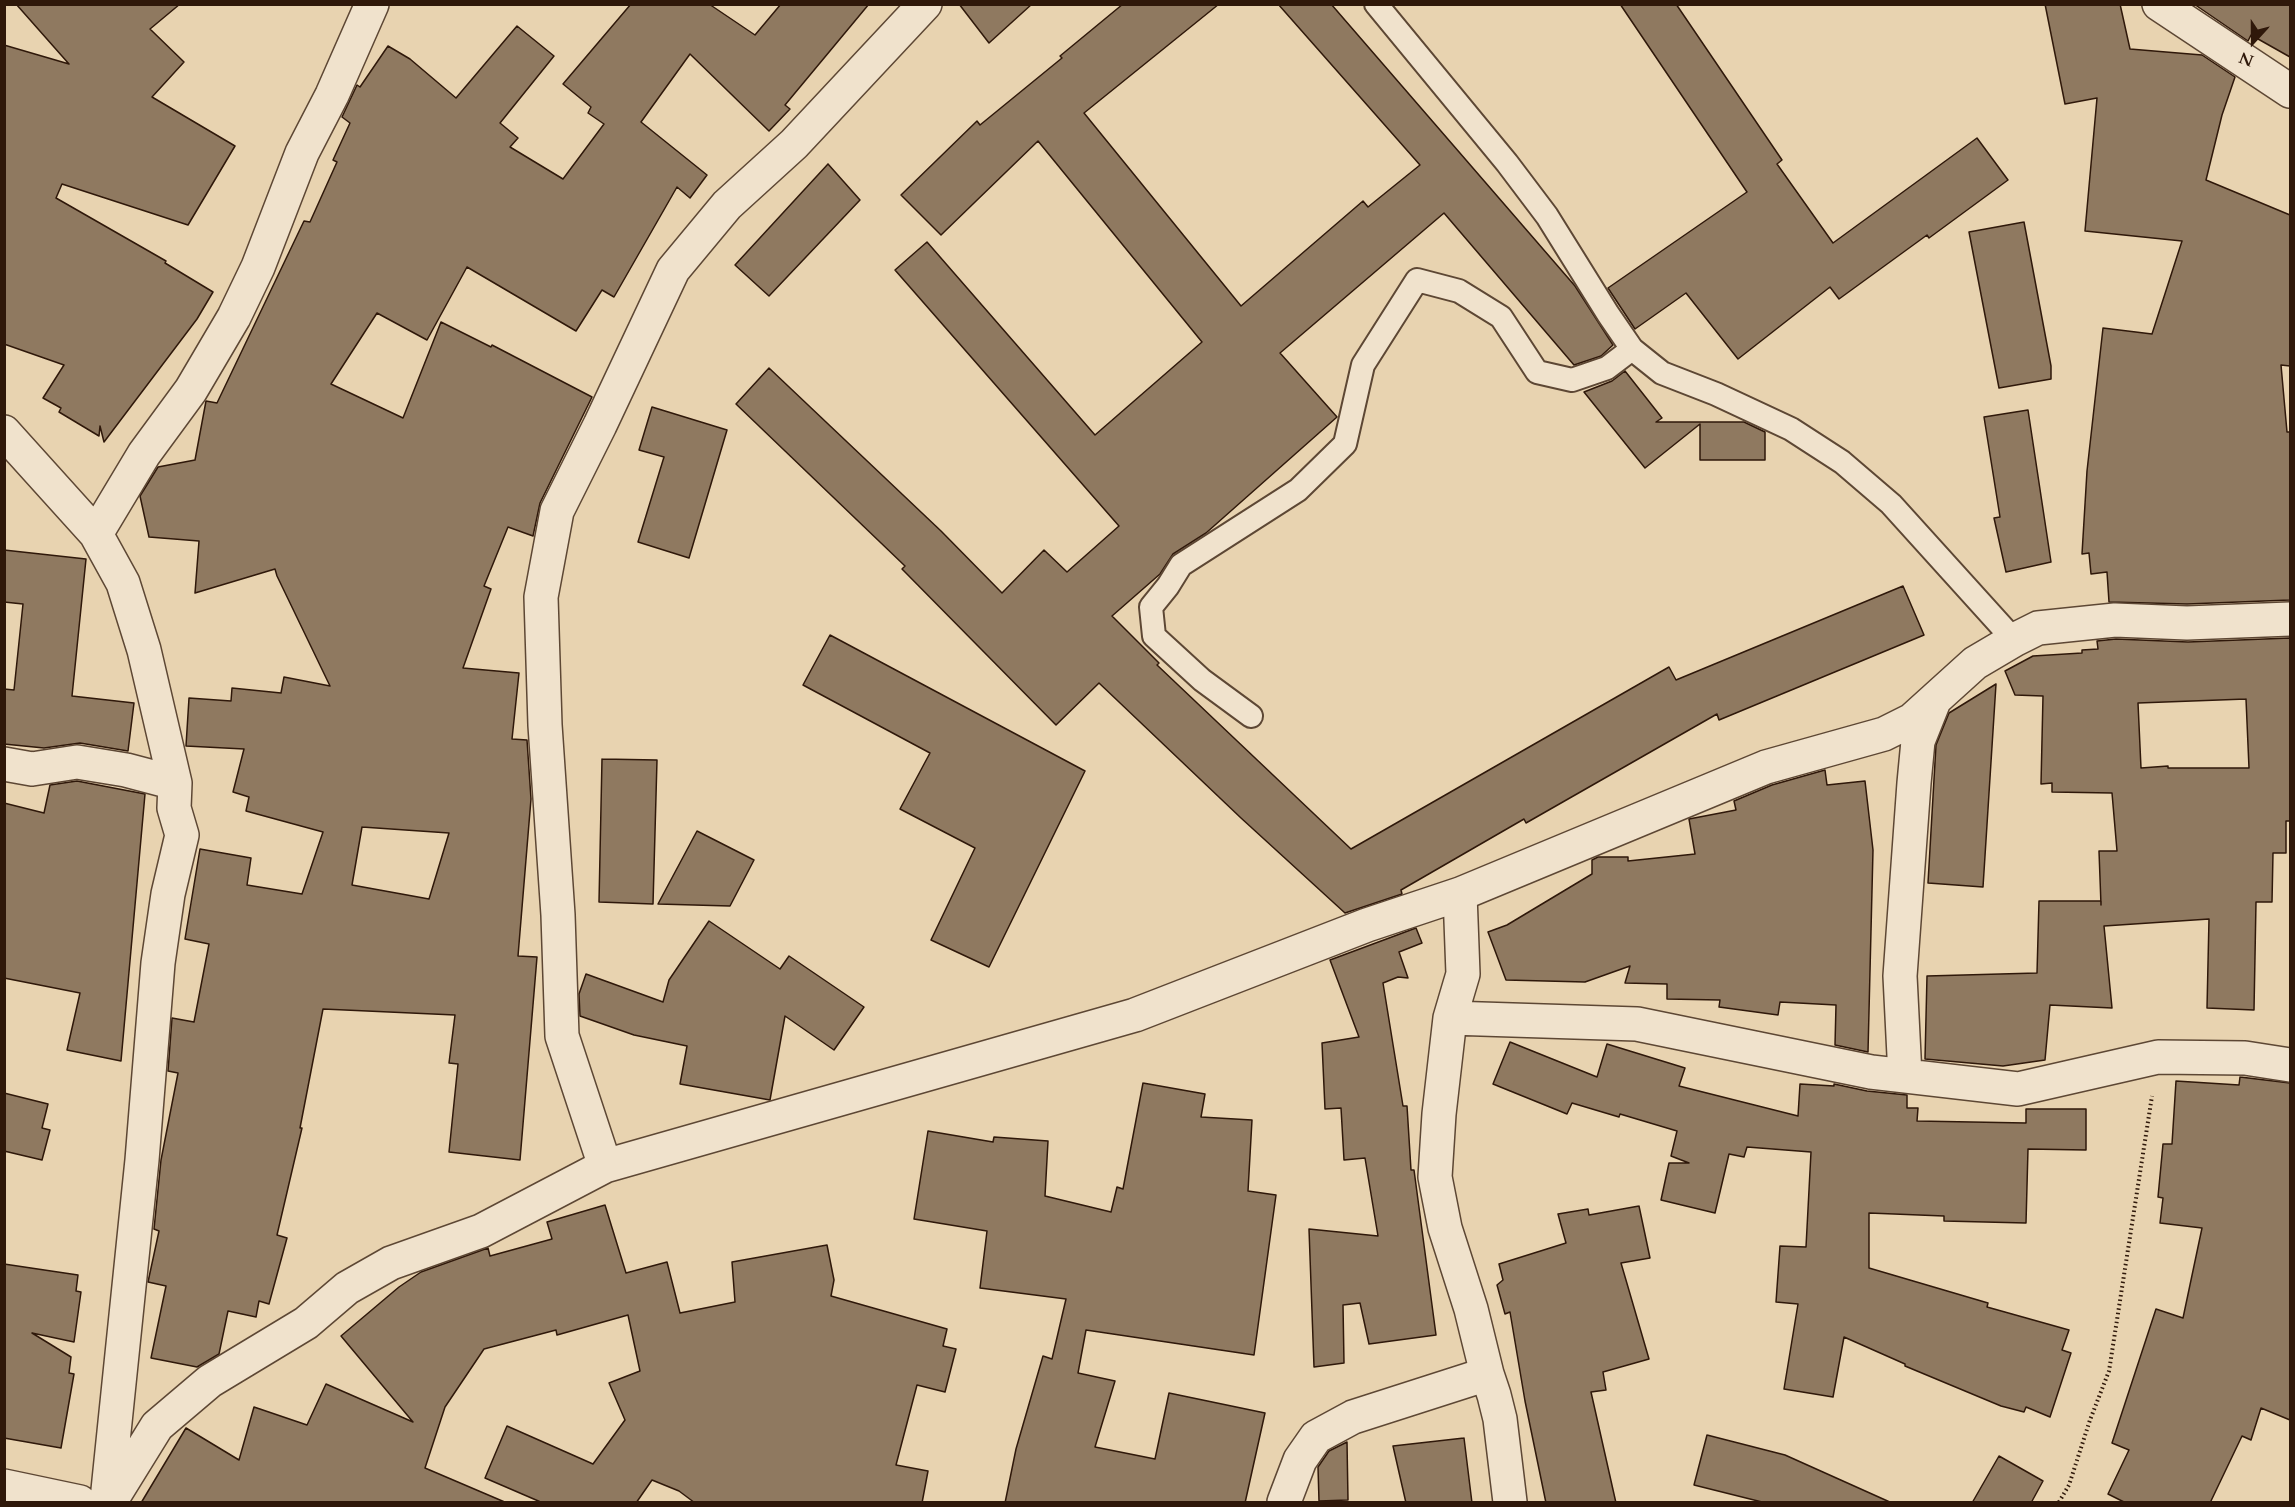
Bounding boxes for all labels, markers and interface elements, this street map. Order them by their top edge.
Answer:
north arrow [2223,12,2283,72]
text: N [2236,46,2257,72]

